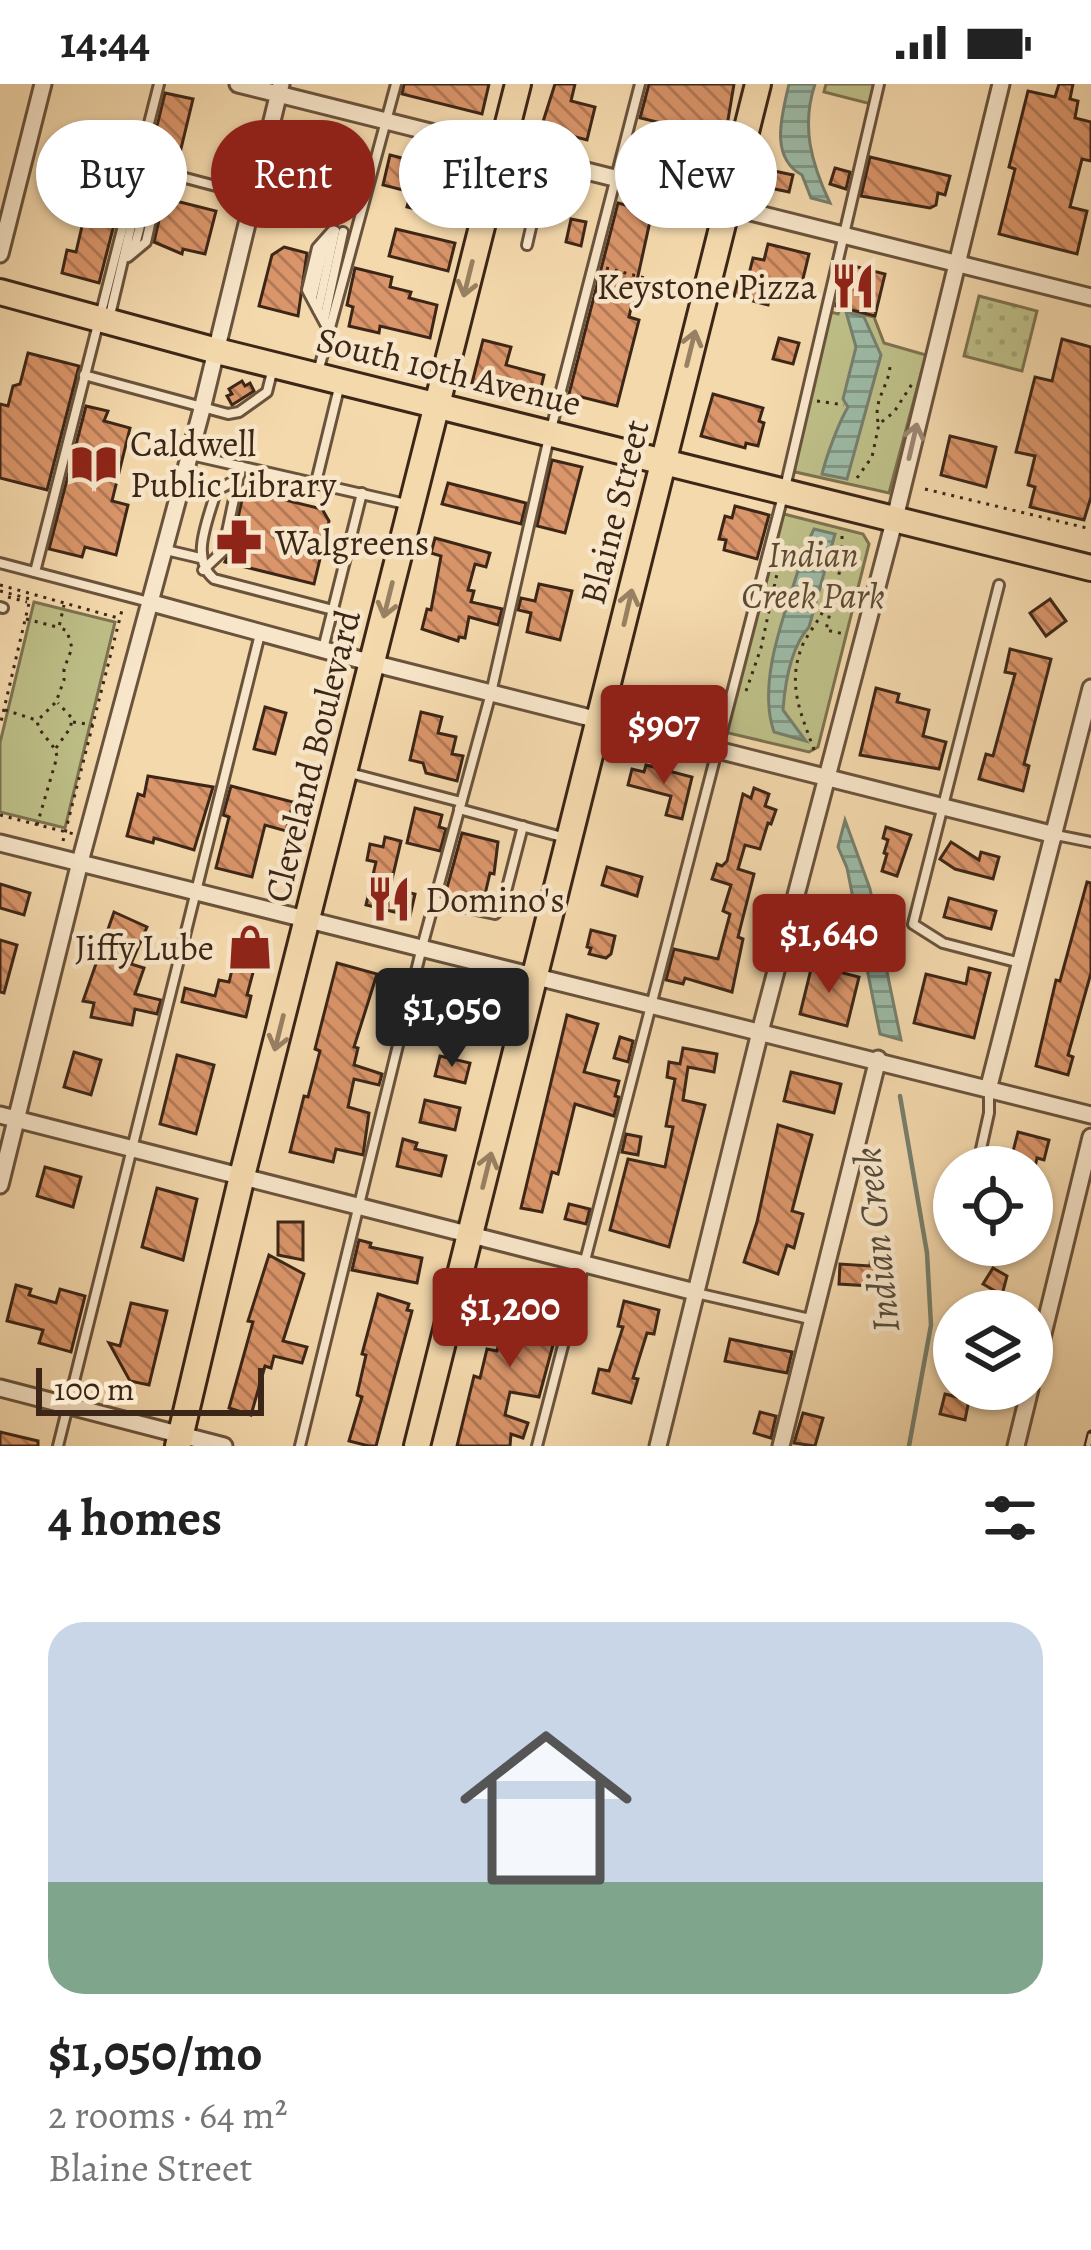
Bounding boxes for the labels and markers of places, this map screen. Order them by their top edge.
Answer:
restaurant icon: Keystone Pizza [828,261,878,311]
place label: Keystone Pizza [596,262,817,311]
place label: Caldwell Public Library [130,419,337,509]
library icon: Caldwell Public Library [69,439,119,489]
pharmacy icon: Walgreens [214,517,264,567]
place label: Walgreens [274,518,429,567]
pin: $907 [593,685,735,787]
restaurant icon: Domino's [364,874,414,924]
place label: Domino's [425,875,565,924]
pin: $1,640 [731,894,927,996]
shop icon: Jiffy Lube [225,922,275,972]
place label: Jiffy Lube [75,923,214,972]
pin: $1,050 [354,968,550,1070]
pin: $1,200 [412,1268,608,1370]

